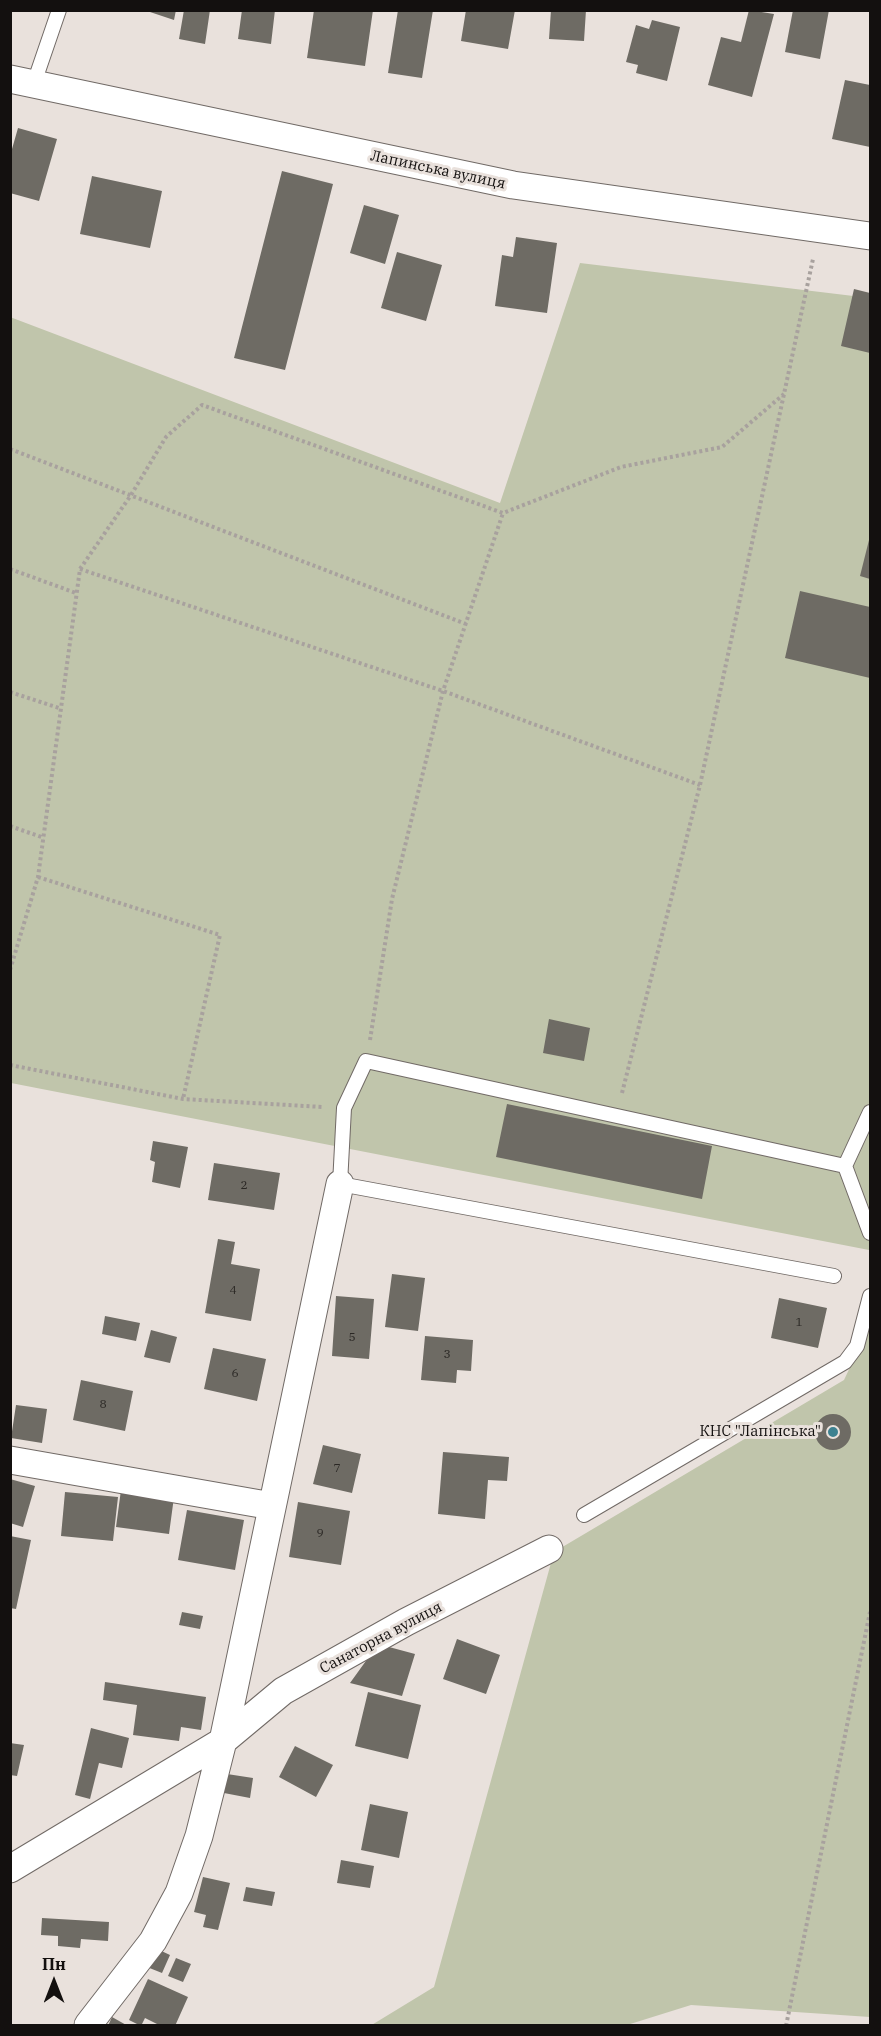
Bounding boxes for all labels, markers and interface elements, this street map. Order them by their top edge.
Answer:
street label: Лапинська вулиця [369,147,507,193]
house number: 2 [240,1179,248,1193]
house number: 4 [229,1284,237,1298]
house number: 1 [795,1316,803,1330]
house number: 5 [348,1331,356,1345]
house number: 3 [443,1348,451,1362]
house number: 6 [231,1367,239,1381]
house number: 8 [99,1398,107,1412]
place label: КНС "Лапінська" [699,1423,821,1441]
marker: КНС "Лапінська" [826,1425,840,1439]
house number: 7 [333,1462,341,1476]
house number: 9 [316,1527,324,1541]
street label: Санаторна вулиця [317,1598,445,1678]
north arrow [24,1952,84,2012]
text: Пн [42,1954,66,1974]

